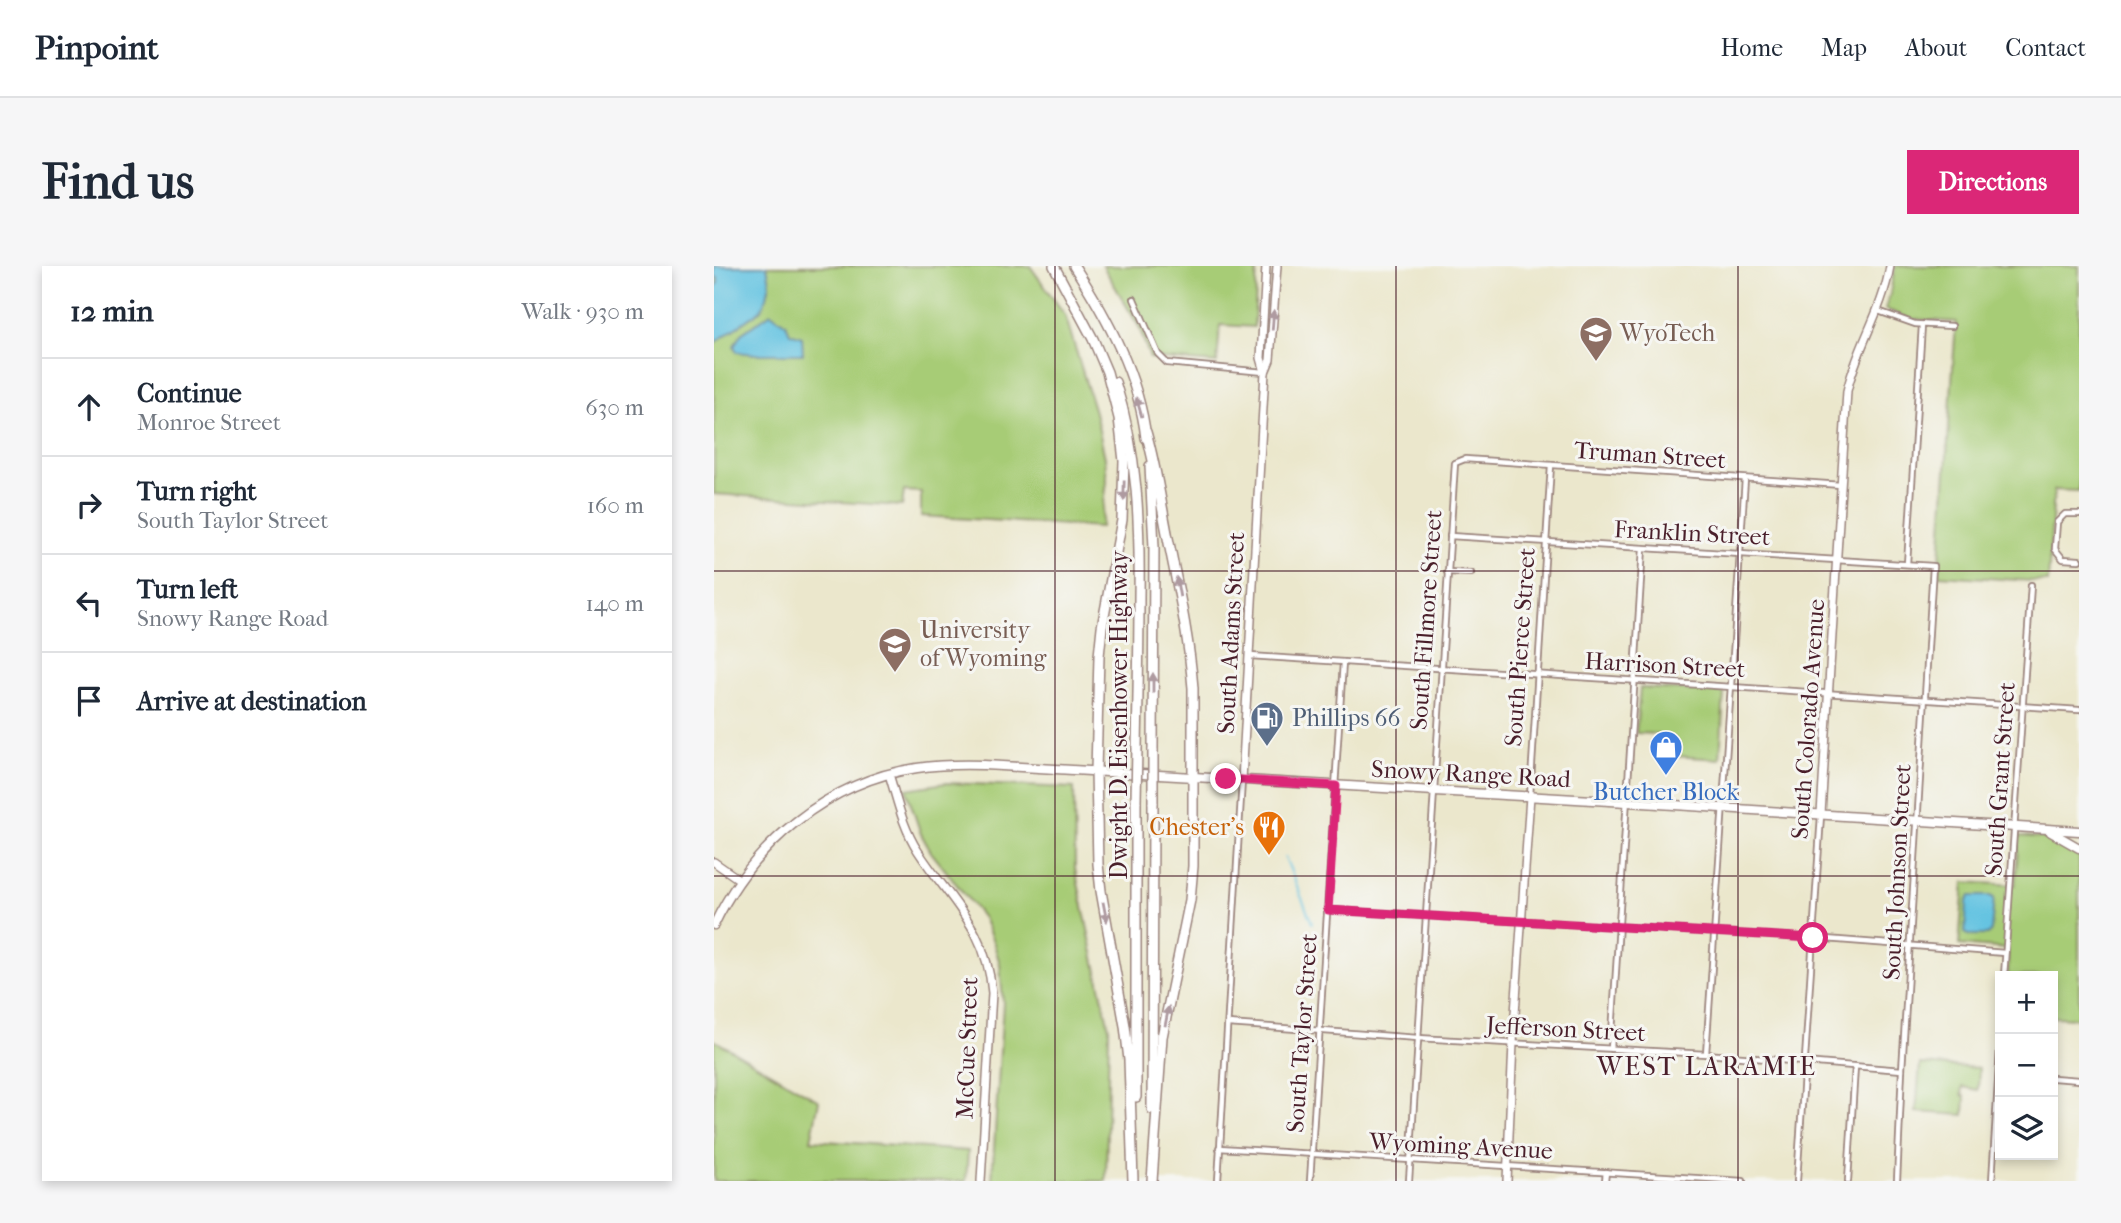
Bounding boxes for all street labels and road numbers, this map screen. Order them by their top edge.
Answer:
street label: Truman Street [1573,436,1727,474]
street label: South Fillmore Street [1404,509,1448,731]
street label: Franklin Street [1613,515,1771,551]
street label: South Adams Street [1212,531,1250,735]
street label: South Pierce Street [1499,546,1541,747]
street label: Dwight D. Eisenhower Highway [1105,549,1133,880]
street label: South Colorado Avenue [1786,598,1830,840]
street label: Harrison Street [1584,647,1746,683]
street label: South Grant Street [1979,681,2021,877]
street label: Snowy Range Road [1371,755,1572,793]
street label: South Johnson Street [1877,763,1917,981]
street label: South Taylor Street [1281,932,1323,1134]
street label: McCue Street [951,976,983,1120]
street label: Jefferson Street [1483,1011,1647,1047]
street label: Wyoming Avenue [1368,1127,1554,1165]

